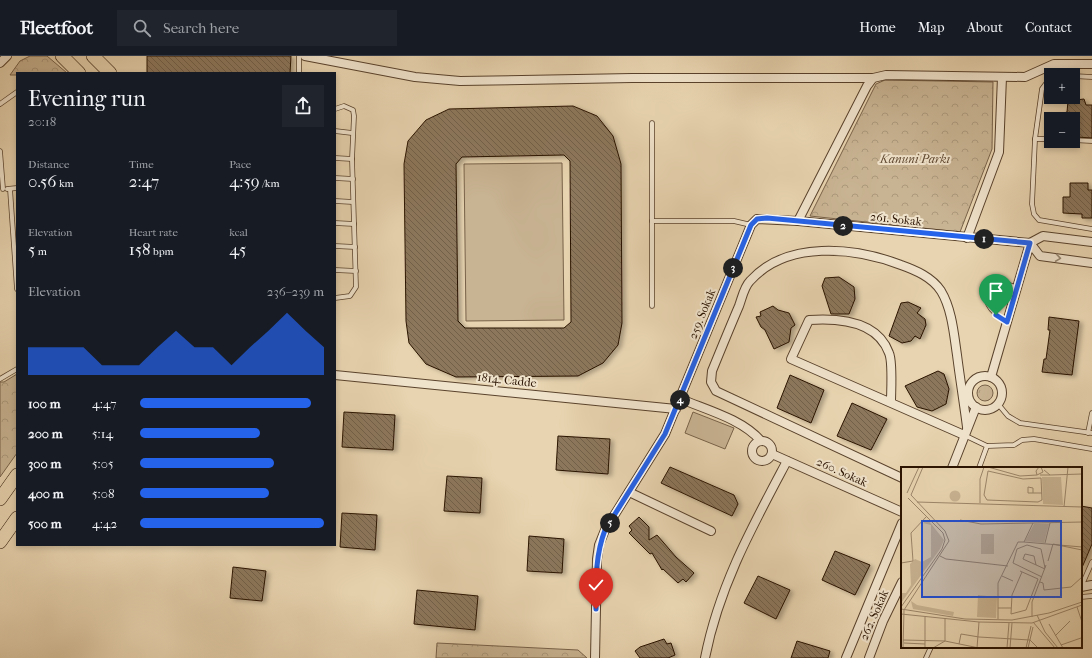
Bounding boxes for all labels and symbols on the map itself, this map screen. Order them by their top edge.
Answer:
park label: Kanuni Parkı [879,152,951,166]
street label: 261. Sokak [869,209,923,229]
pin: 2 [833,216,853,236]
pin: 1 [974,229,994,249]
one-way arrow [1055,253,1061,262]
pin: 3 [723,258,743,278]
pin [979,274,1013,315]
street label: 259. Sokak [686,286,719,341]
street label: 1814. Cadde [477,370,537,390]
pin: 4 [670,390,690,410]
street label: 260. Sokak [814,455,870,490]
inset map [901,467,1082,648]
pin: 5 [600,513,620,533]
pin [579,568,613,609]
street label: 262. Sokak [857,587,892,642]

